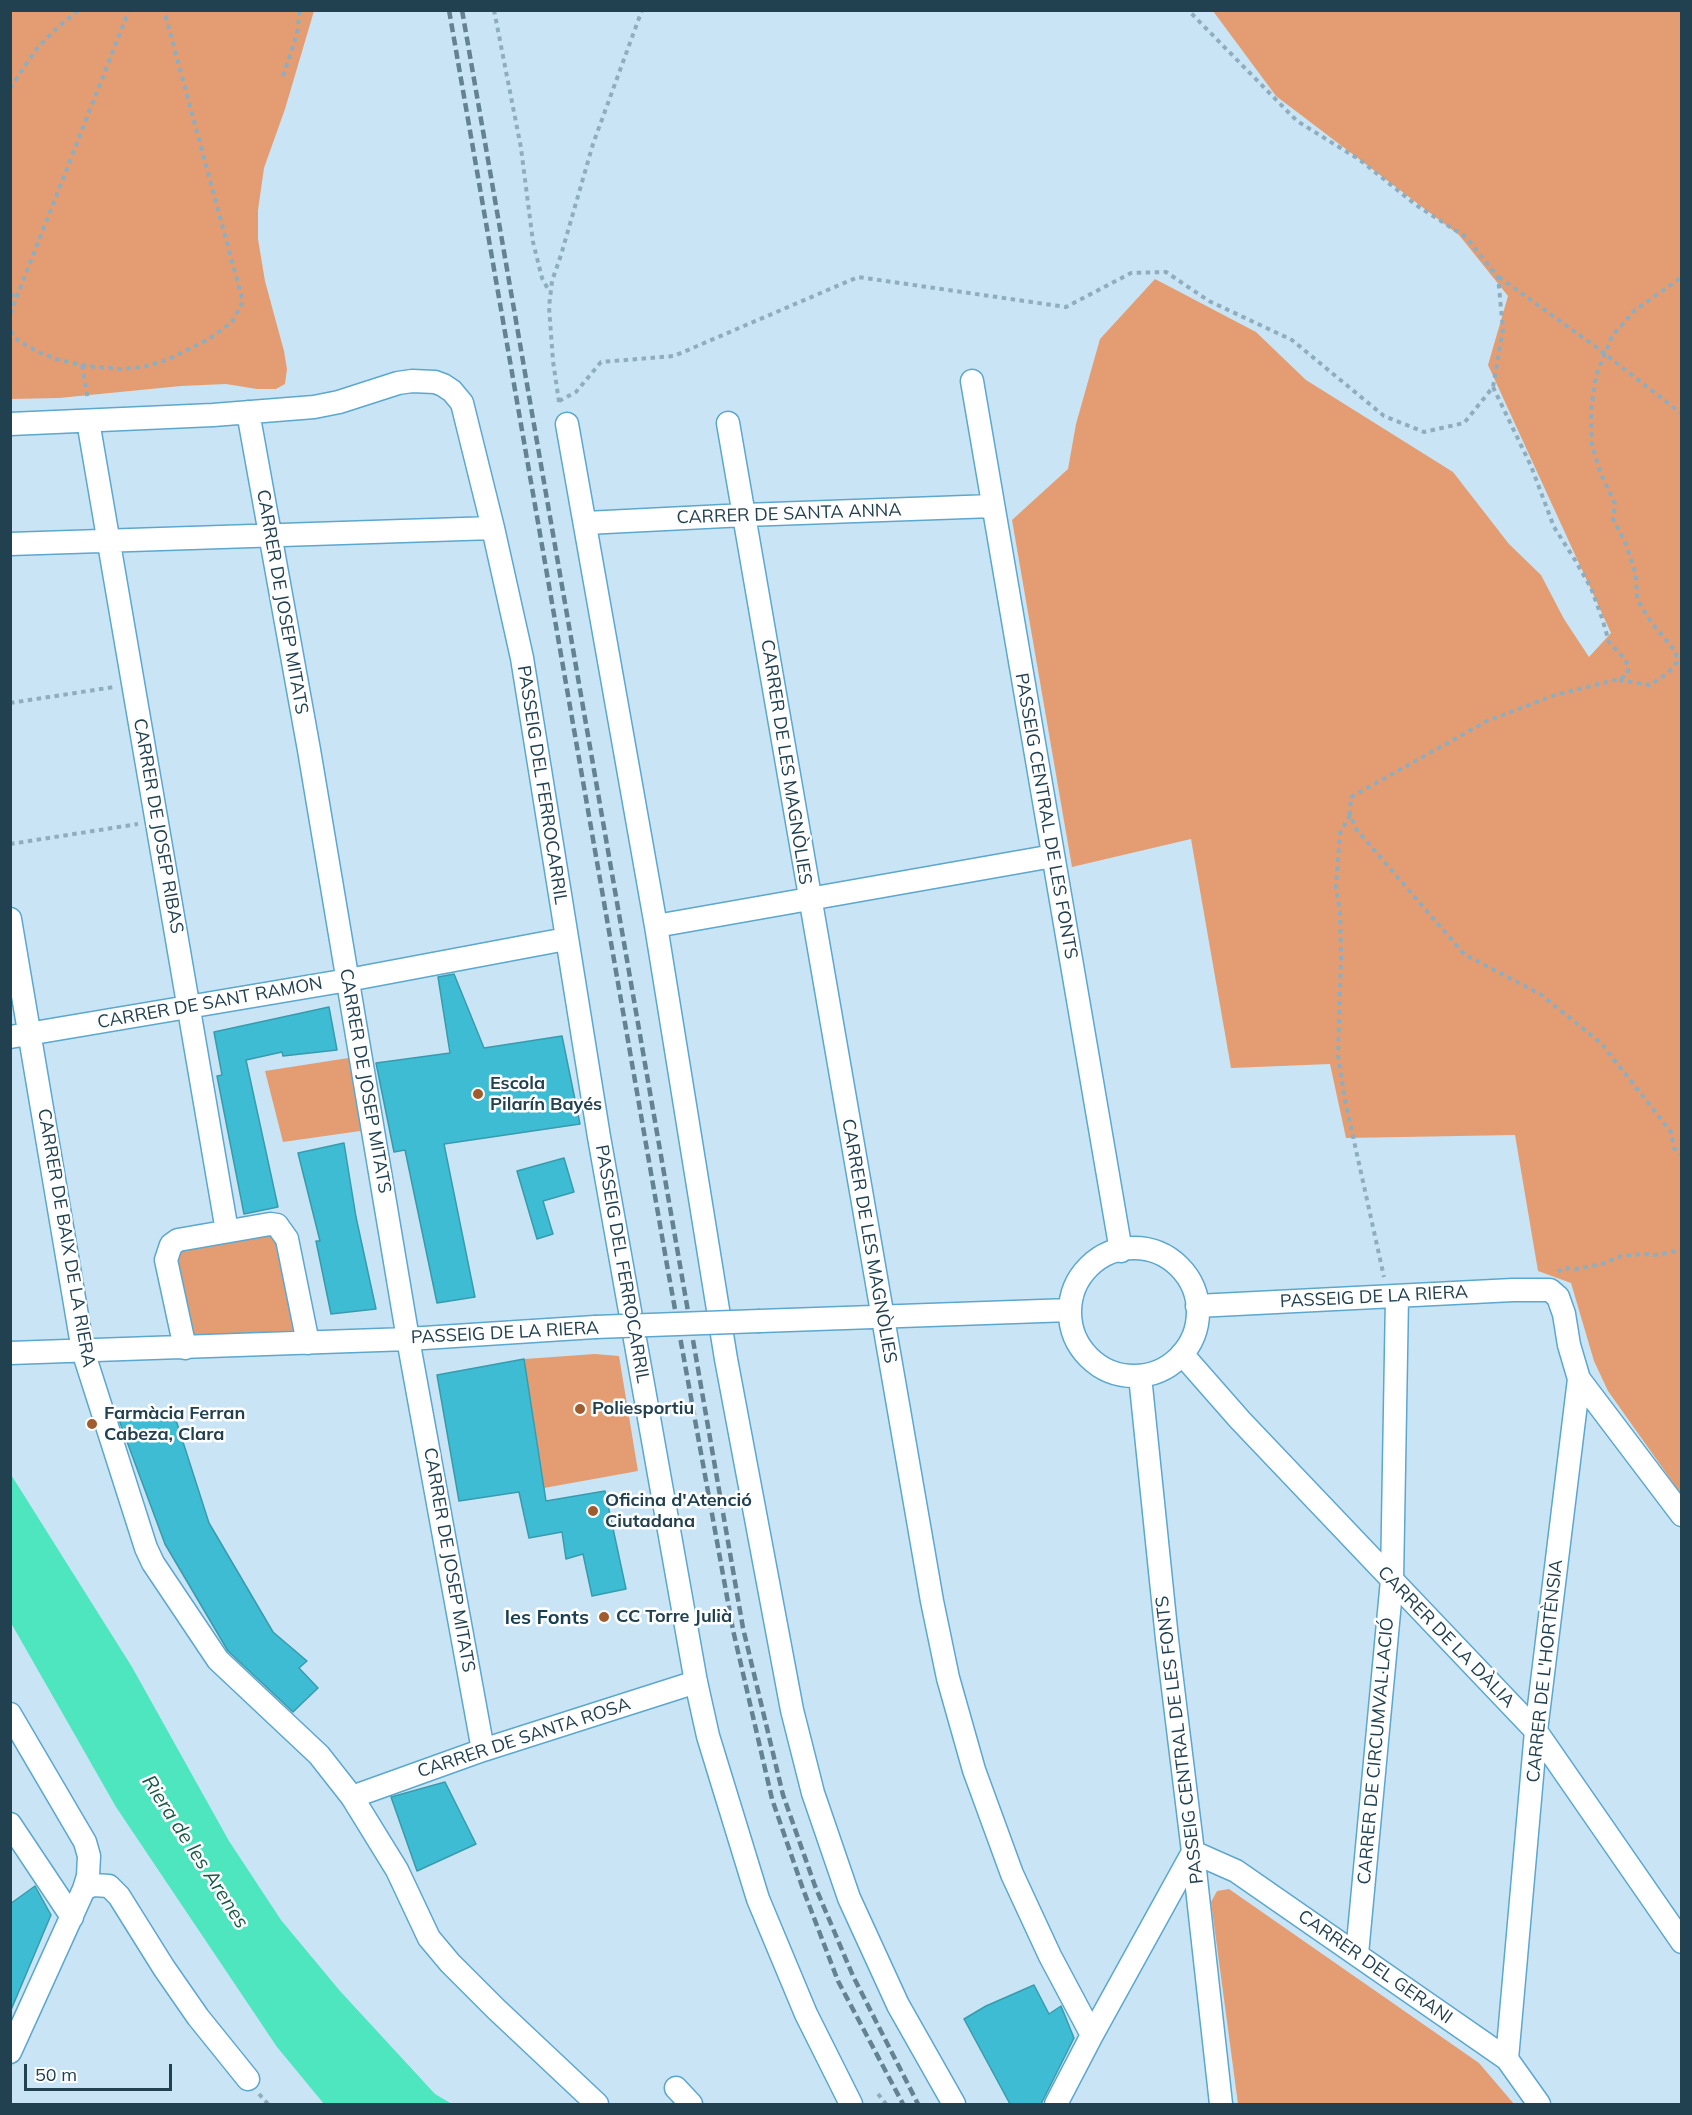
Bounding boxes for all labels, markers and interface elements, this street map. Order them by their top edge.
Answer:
street label: CARRER DE JOSEP MITATS [252,488,312,716]
street label: CARRER DE SANTA ANNA [676,499,902,529]
street label: CARRER DE LES MAGNÒLIES [756,638,816,886]
street label: PASSEIG DEL FERROCARRIL [512,664,572,906]
street label: PASSEIG CENTRAL DE LES FONTS [1010,671,1082,961]
street label: CARRER DE JOSEP RIBAS [128,717,188,935]
street label: CARRER DE JOSEP MITATS [335,967,395,1195]
street label: CARRER DE SANT RAMON [96,973,324,1033]
place label: Escola Pilarín Bayés [490,1073,602,1116]
marker: Escola Pilarín Bayés [471,1087,485,1101]
street label: CARRER DE BAIX DE LA RIERA [33,1107,99,1369]
street label: CARRER DE LES MAGNÒLIES [837,1117,901,1365]
street label: PASSEIG DEL FERROCARRIL [590,1143,654,1385]
street label: PASSEIG DE LA RIERA [1279,1281,1469,1313]
street label: PASSEIG DE LA RIERA [410,1317,600,1349]
place label: Poliesportiu [592,1398,694,1420]
marker: Poliesportiu [573,1402,587,1416]
place label: Farmàcia Ferran Cabeza, Clara [104,1403,245,1446]
marker: Farmàcia Ferran Cabeza, Clara [85,1417,99,1431]
street label: CARRER DE JOSEP MITATS [419,1446,479,1674]
place label: Oficina d'Atenció Ciutadana [605,1490,752,1532]
marker: Oficina d'Atenció Ciutadana [586,1504,600,1518]
street label: CARRER DE L'HORTÈNSIA [1523,1558,1567,1784]
street label: CARRER DE LA DÀLIA [1373,1562,1519,1712]
street label: PASSEIG CENTRAL DE LES FONTS [1152,1595,1208,1885]
district label: les Fonts [505,1606,589,1630]
place label: CC Torre Julià [616,1606,732,1628]
marker: CC Torre Julià [597,1610,611,1624]
street label: CARRER DE CIRCUMVAL·LACIÓ [1354,1616,1398,1886]
street label: CARRER DE SANTA ROSA [415,1693,633,1783]
water label: Riera de les Arenes [136,1771,254,1933]
street label: CARRER DEL GERANI [1294,1905,1456,2029]
scale bar [27,2052,176,2090]
text: 50 m [35,2063,77,2086]

